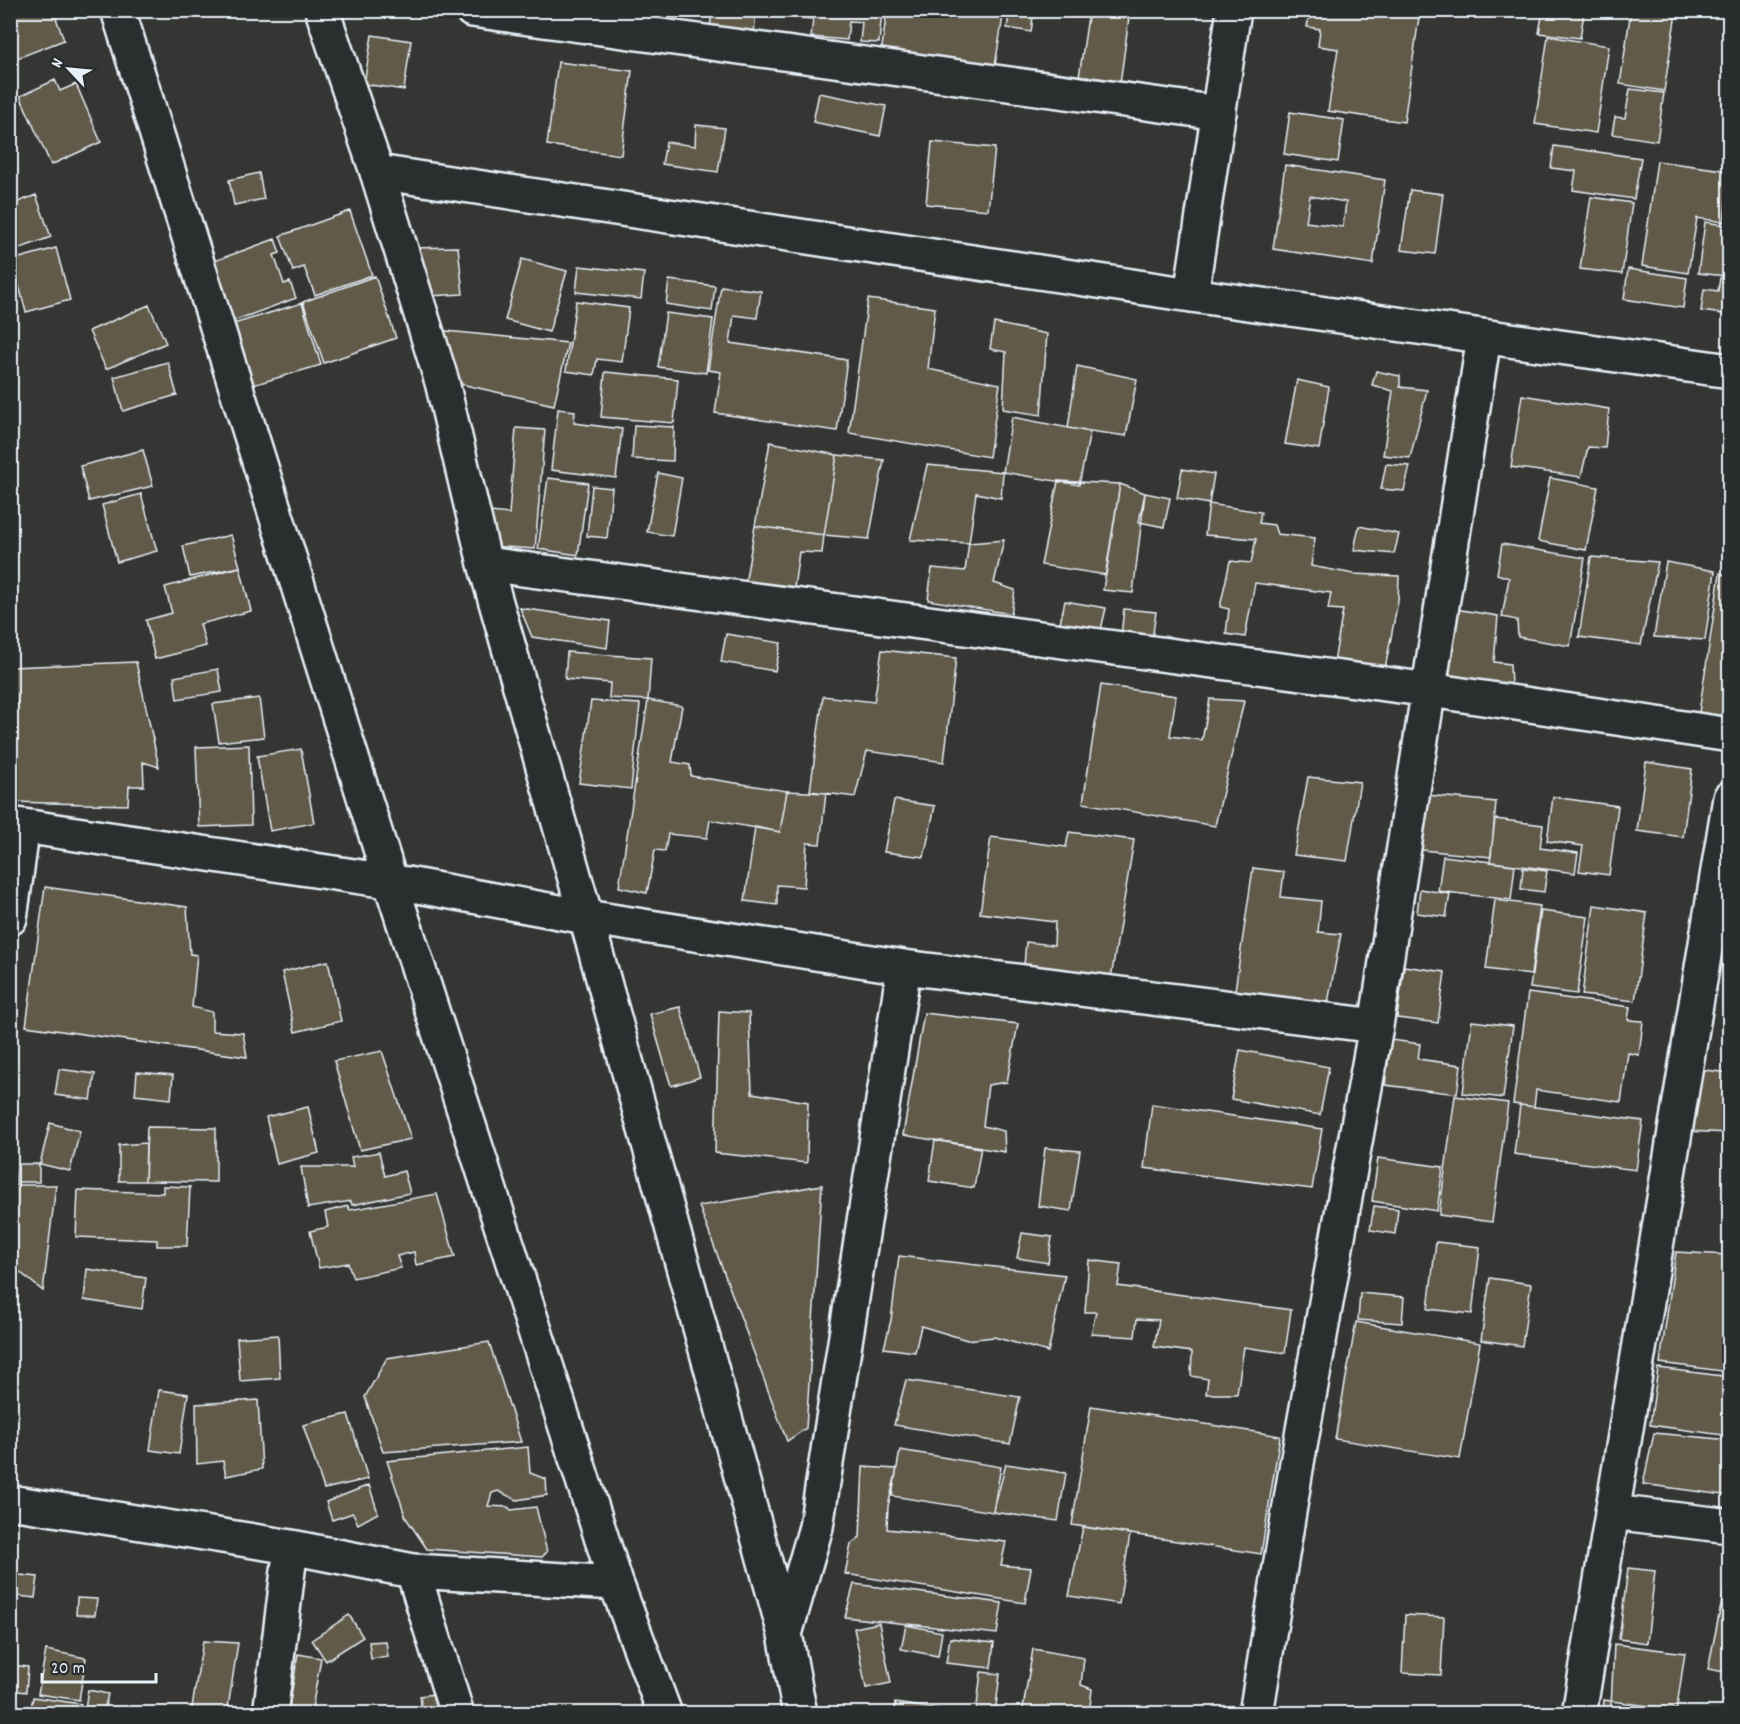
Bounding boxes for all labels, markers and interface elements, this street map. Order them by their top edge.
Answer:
north arrow [39,39,99,99]
text: N [46,55,70,72]
scale bar [42,1646,156,1684]
text: 20 m [51,1657,85,1682]

